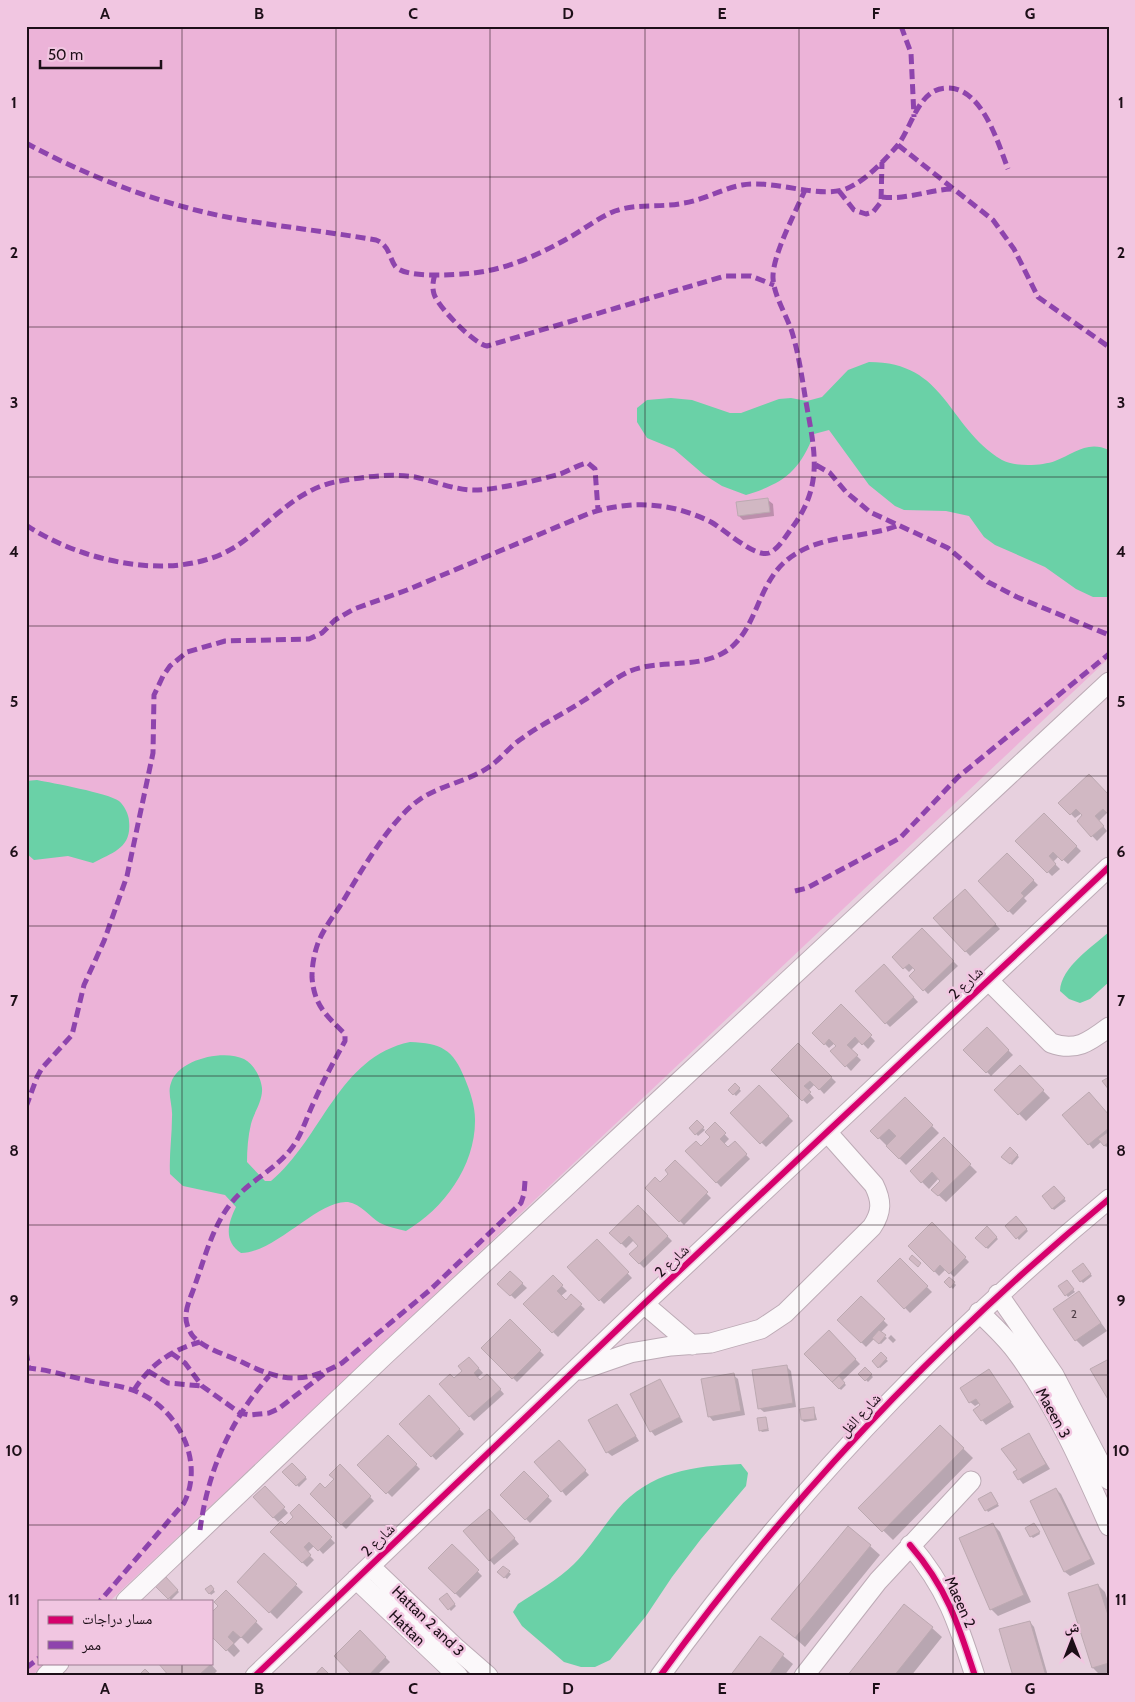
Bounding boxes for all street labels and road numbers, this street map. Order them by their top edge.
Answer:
street label: شارع 2 [945,963,987,1004]
street label: شارع 2 [651,1241,693,1282]
street label: Maeen 3 [1032,1385,1074,1441]
street label: شارع الفل [835,1389,886,1441]
street label: شارع 2 [357,1520,399,1561]
street label: Maeen 2 [941,1574,979,1631]
street label: Hattan 2 and 3 [388,1582,468,1660]
street label: Hattan [385,1607,429,1649]

